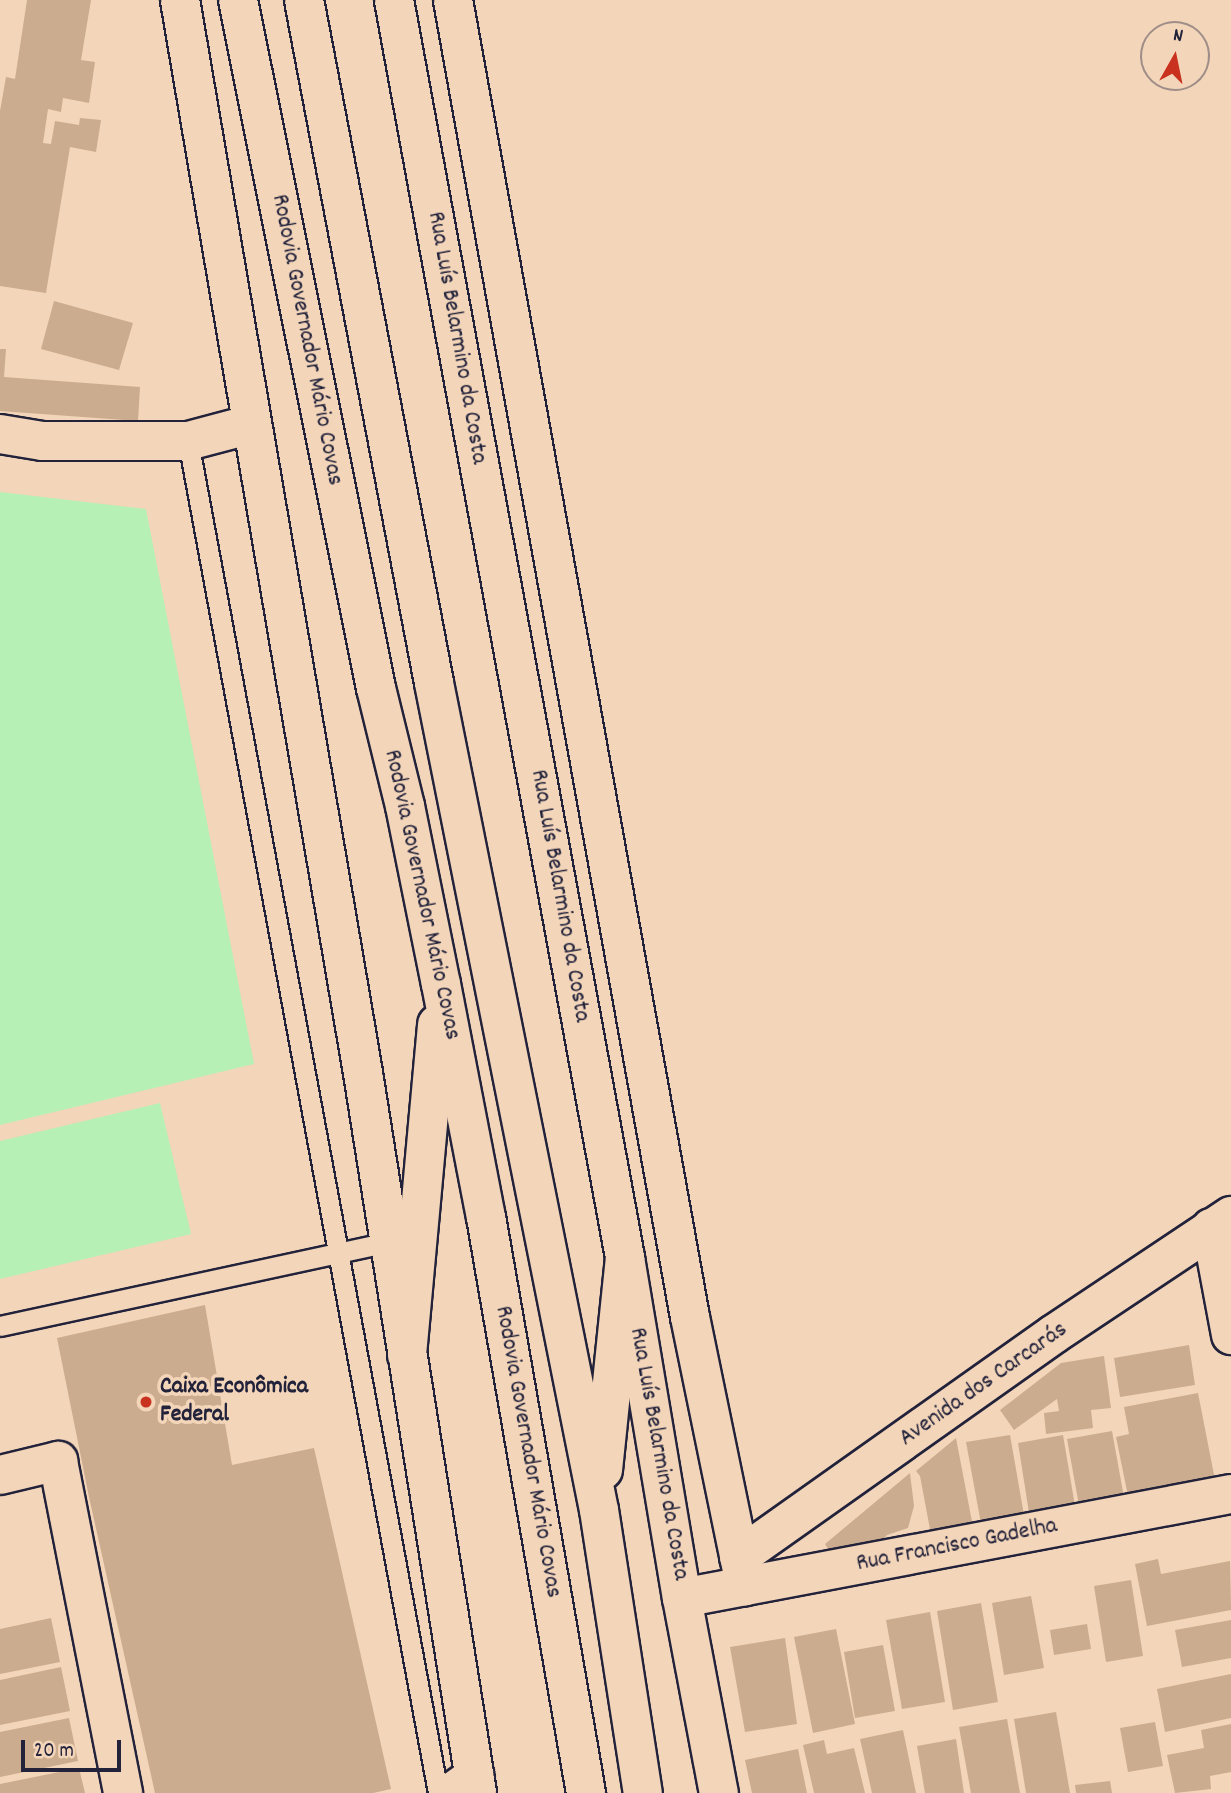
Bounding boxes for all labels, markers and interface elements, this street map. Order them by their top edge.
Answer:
north arrow [1140,21,1210,91]
text: N [1171,23,1185,51]
street label: Rodovia Governador Mário Covas [264,192,348,488]
street label: Rua Luís Belarmino da Costa [420,210,492,466]
street label: Rodovia Governador Mário Covas [376,747,466,1043]
street label: Rua Luís Belarmino da Costa [523,768,595,1024]
street label: Rodovia Governador Mário Covas [487,1304,567,1600]
street label: Avenida dos Carcarás [894,1316,1074,1454]
street label: Rua Luís Belarmino da Costa [622,1326,694,1582]
place label: Caixa Econômica Federal [160,1374,308,1430]
marker: Caixa Econômica Federal [138,1394,154,1410]
street label: Rua Francisco Gadelha [854,1512,1060,1580]
scale bar [24,1727,124,1771]
text: 20 m [34,1737,74,1767]

